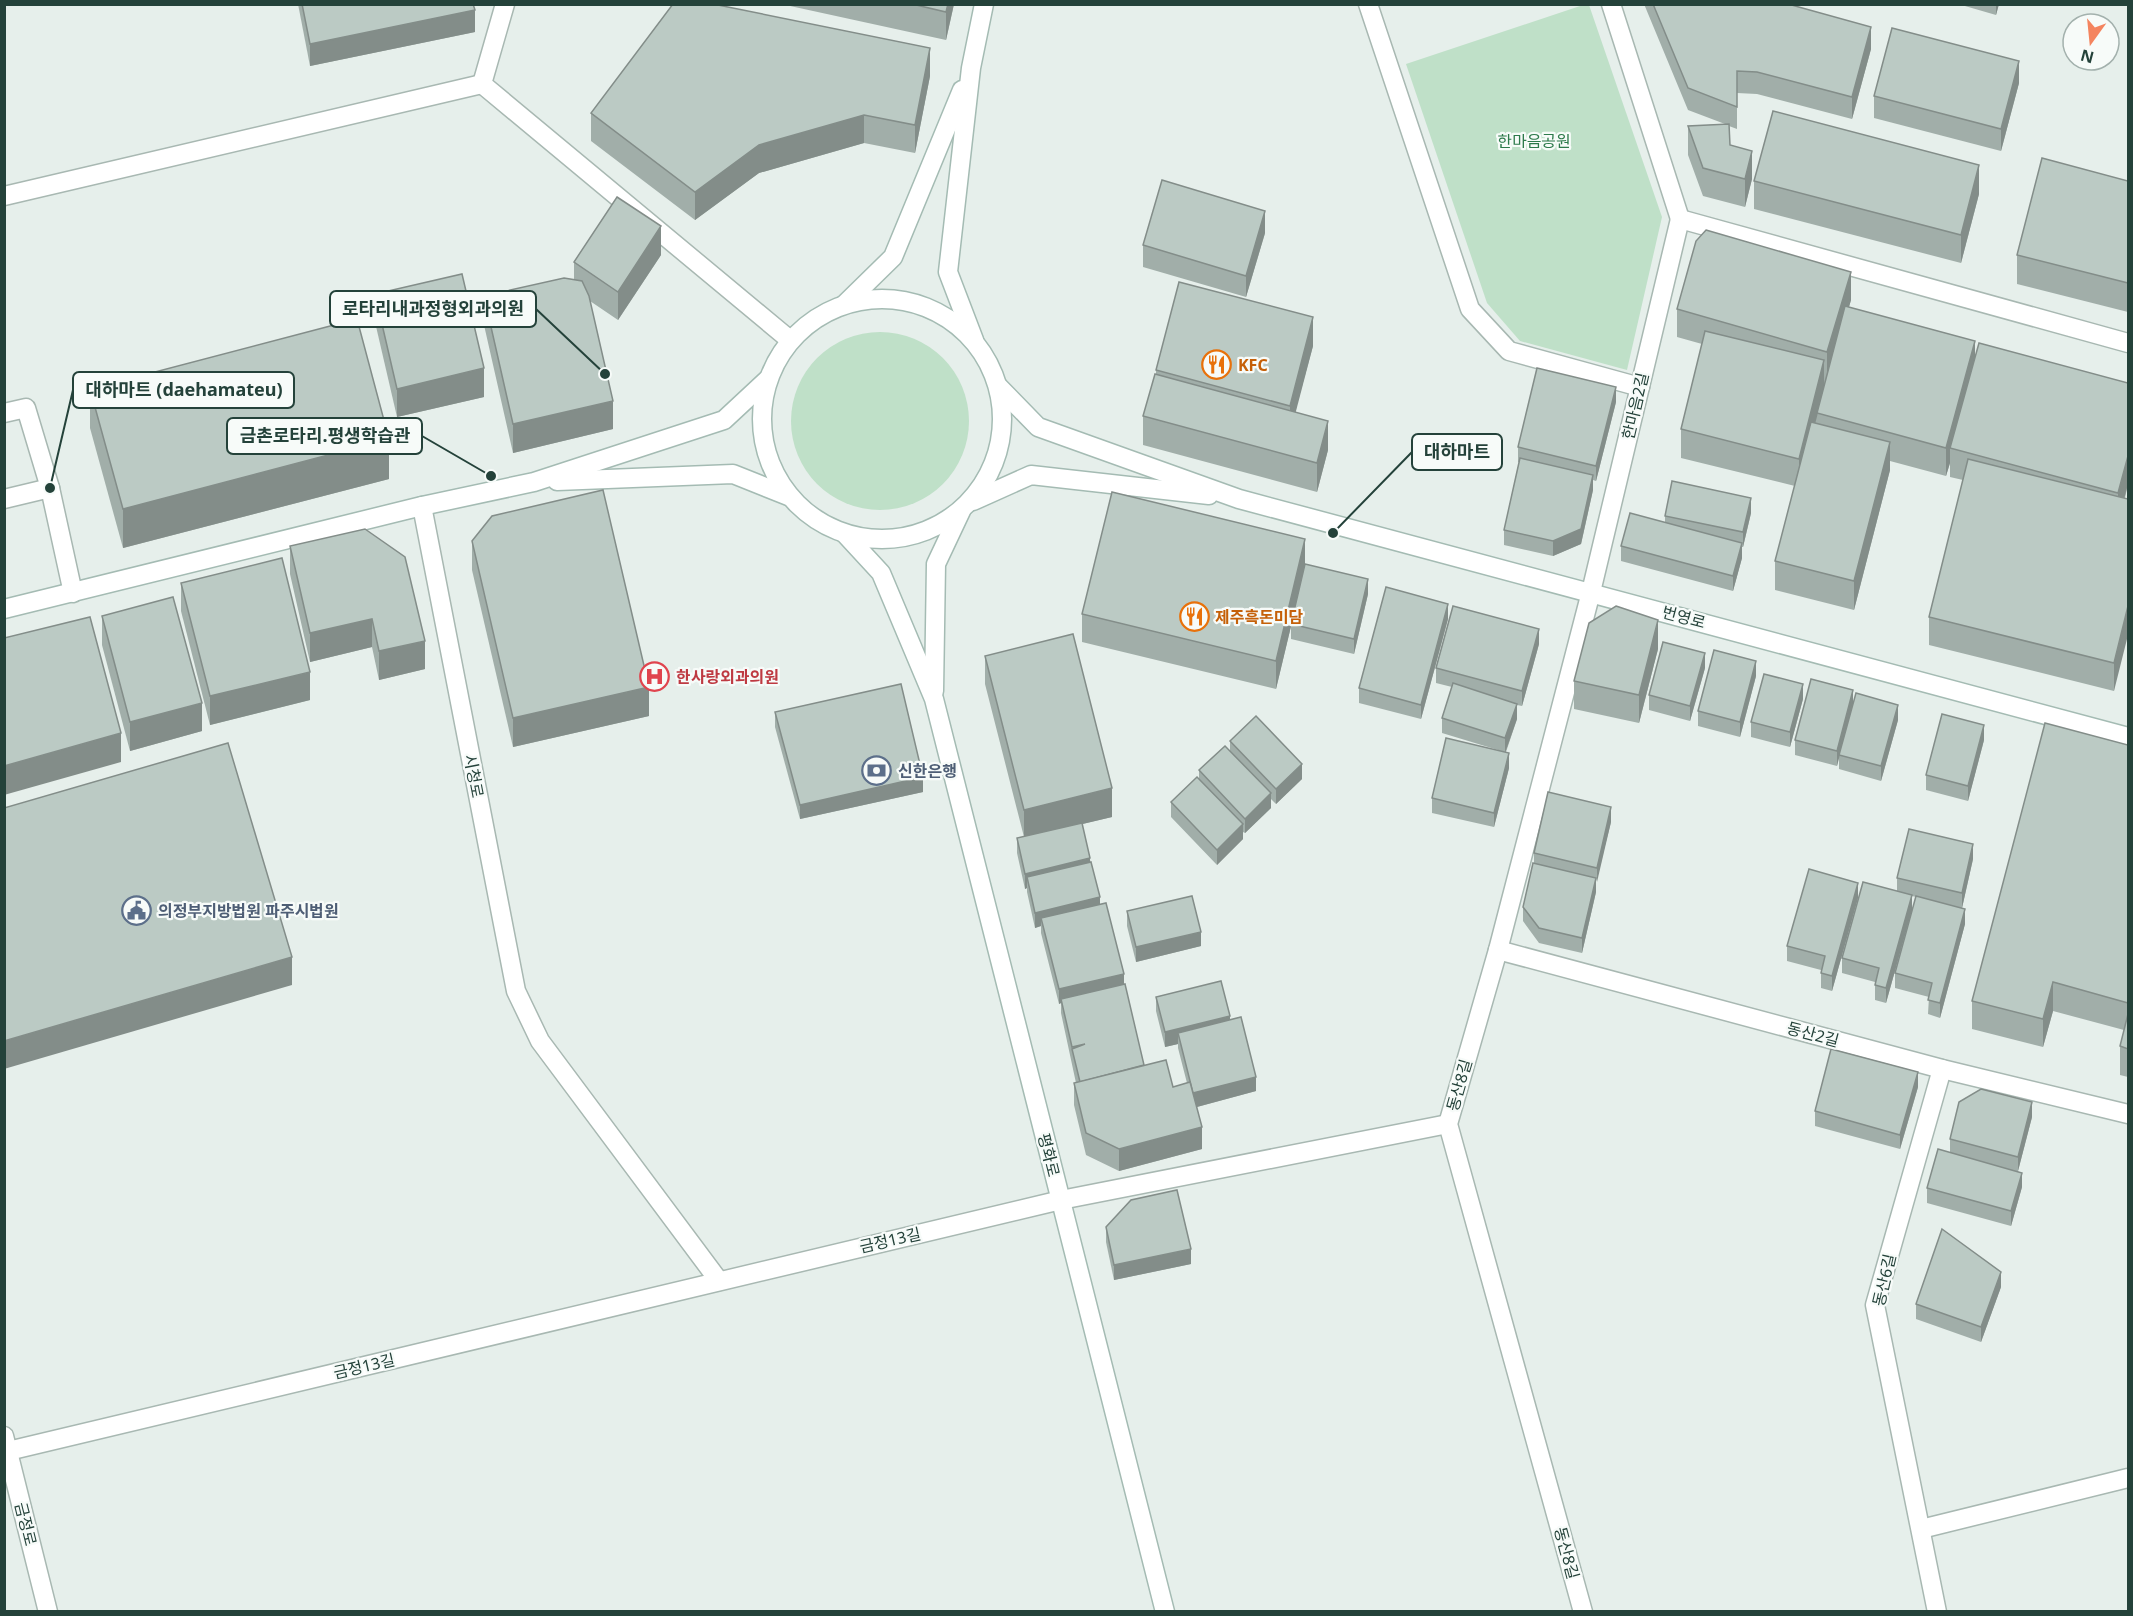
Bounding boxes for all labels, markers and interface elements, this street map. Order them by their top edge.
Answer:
north arrow [2061,12,2121,72]
text: N [2078,44,2096,69]
park label: 한마음공원 [1497,130,1571,152]
callout: 로타리내과정형외과의원 [330,291,536,327]
text: 로타리내과정형외과의원 [342,296,524,320]
restaurant icon: KFC [1201,349,1233,381]
place label: KFC [1238,354,1268,376]
street label: 한마음2길 [1617,370,1653,442]
callout: 대하마트 (daehamateu) [73,372,294,408]
text: 대하마트 (daehamateu) [85,377,283,401]
callout: 금촌로타리.평생학습관 [227,418,422,454]
text: 금촌로타리.평생학습관 [240,423,411,447]
callout: 대하마트 [1412,434,1502,470]
text: 대하마트 [1424,439,1490,463]
restaurant icon: 제주흑돈미담 [1178,601,1210,633]
street label: 번영로 [1660,601,1708,633]
place label: 제주흑돈미담 [1215,606,1304,628]
hospital icon: 한사랑외과의원 [639,661,671,693]
place label: 한사랑외과의원 [676,666,779,688]
street label: 시청로 [459,752,489,800]
bank icon: 신한은행 [861,755,893,787]
place label: 신한은행 [898,760,957,782]
public building icon: 의정부지방법원 파주시법원 [121,895,153,927]
place label: 의정부지방법원 파주시법원 [158,900,339,922]
street label: 동산2길 [1784,1016,1842,1052]
street label: 동산8길 [1441,1056,1477,1114]
street label: 평화로 [1033,1131,1065,1179]
street label: 금정13길 [857,1222,923,1258]
street label: 동산6길 [1867,1252,1901,1308]
street label: 금정13길 [331,1348,397,1384]
street label: 금정로 [10,1500,42,1548]
street label: 동산8길 [1549,1524,1585,1582]

